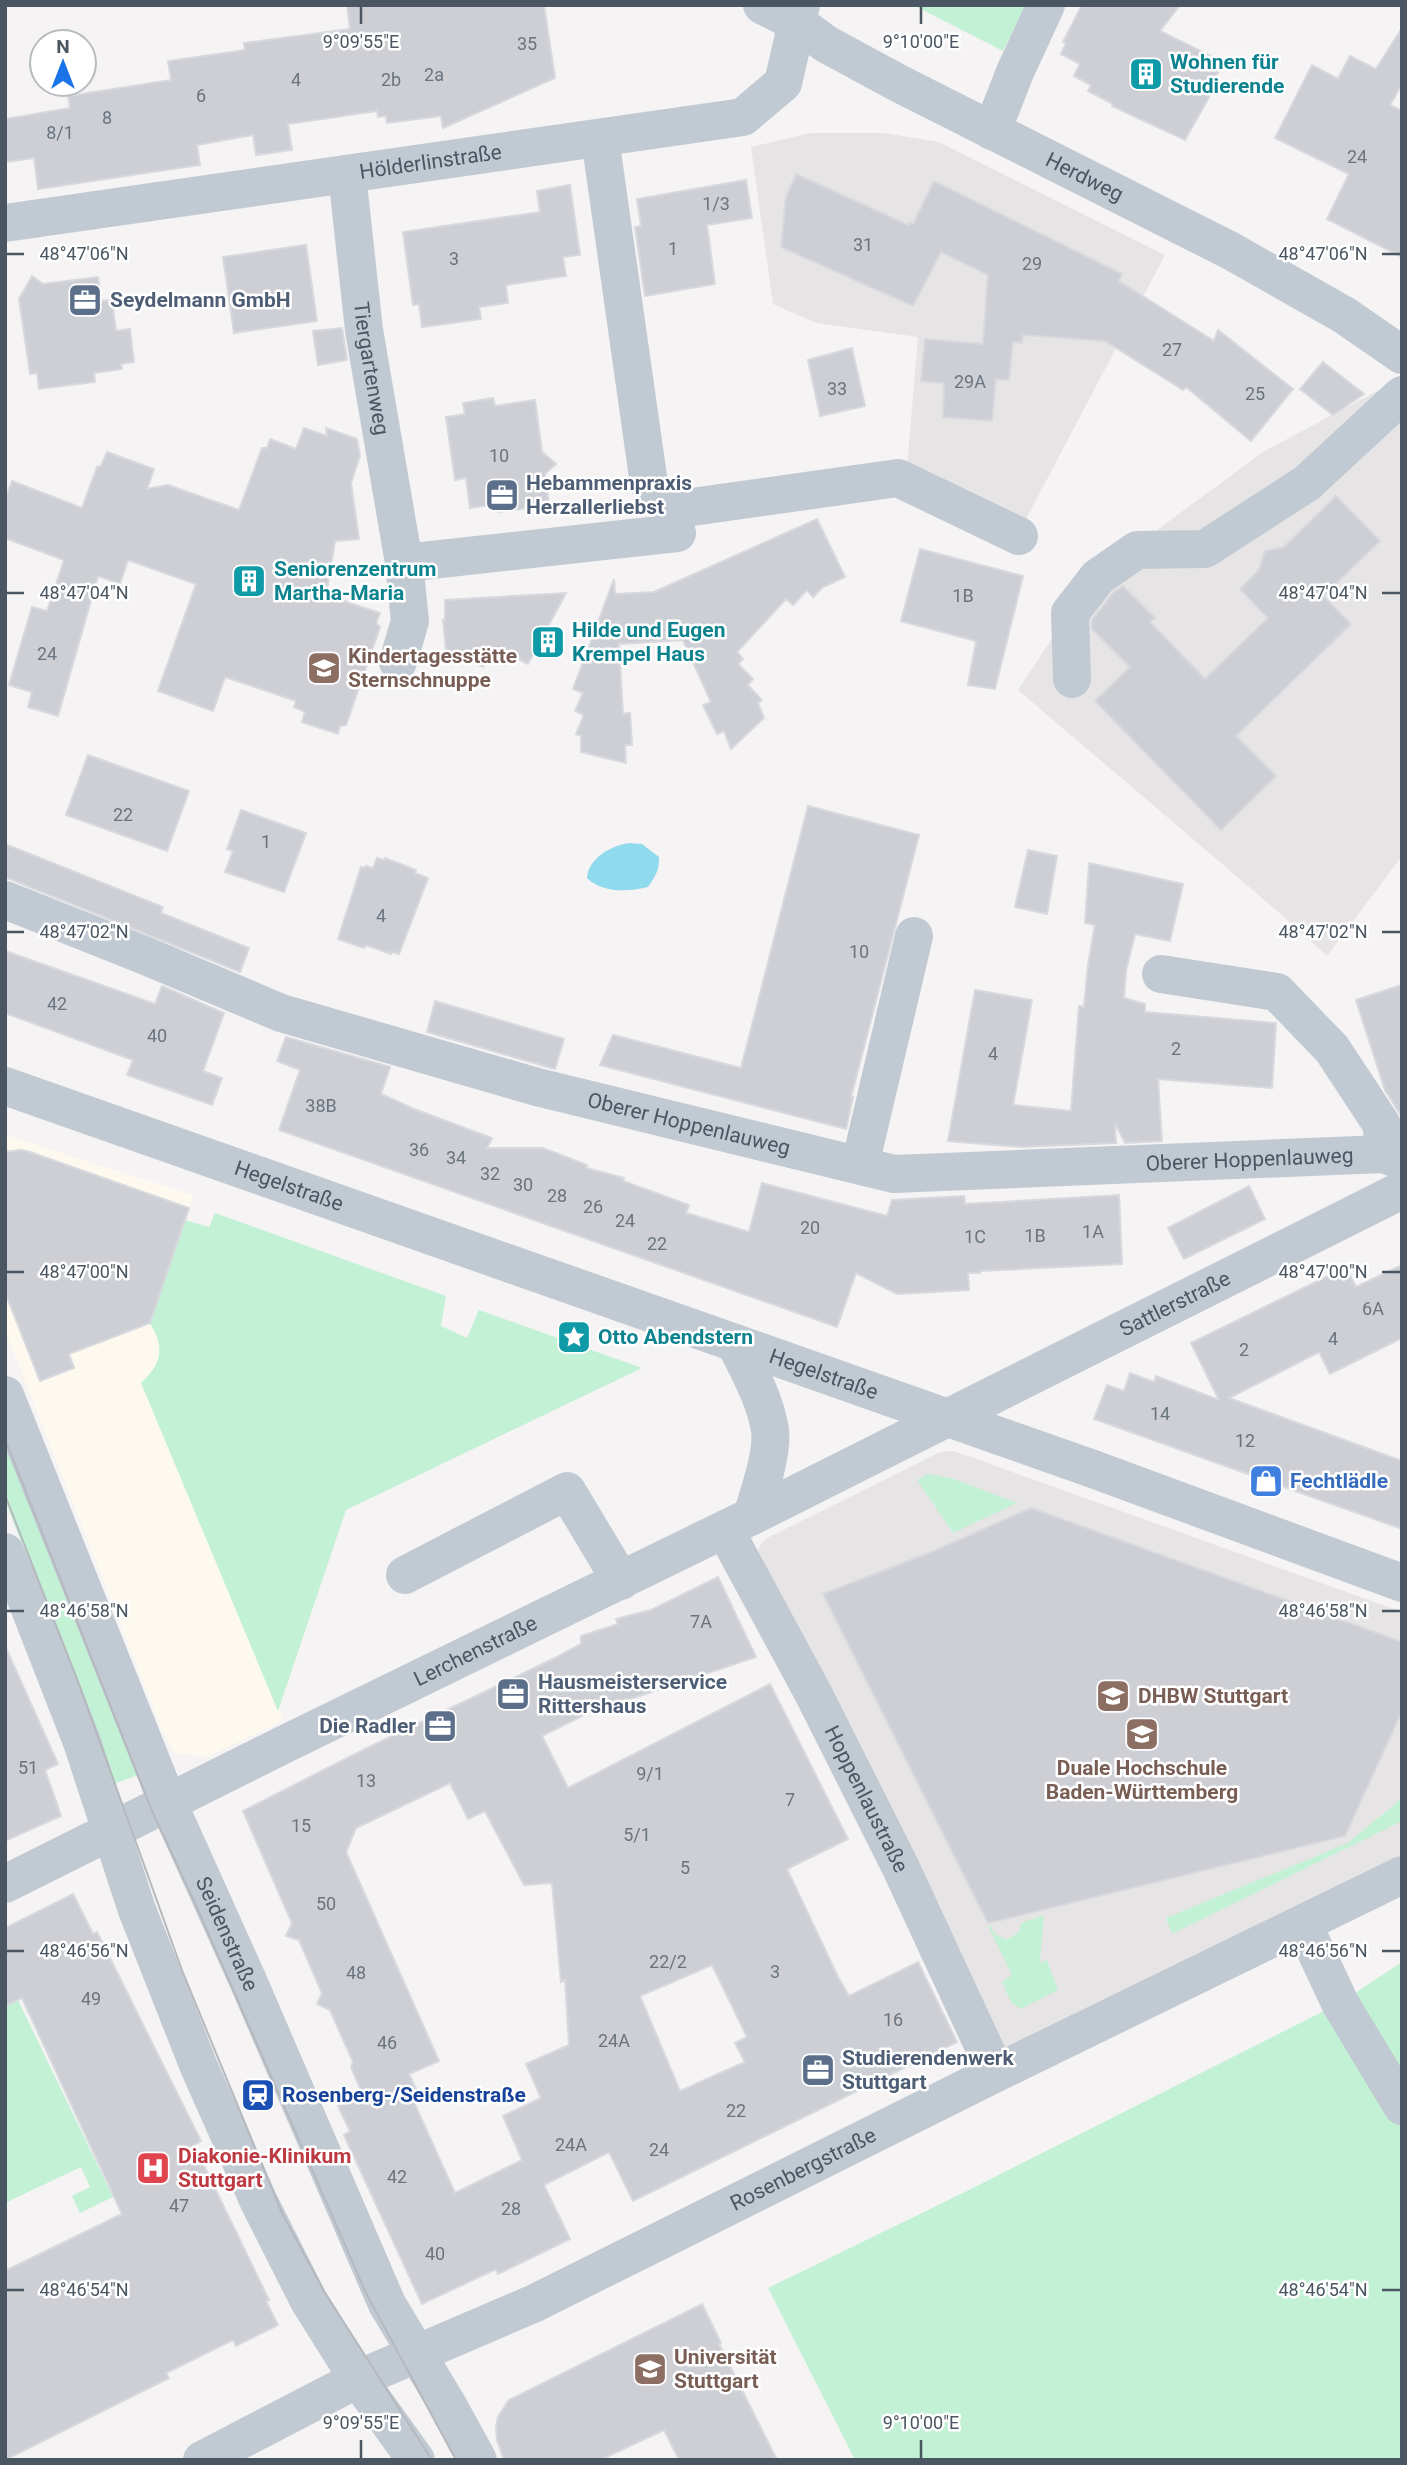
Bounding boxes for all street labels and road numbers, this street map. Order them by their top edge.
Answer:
street label: Hölderlinstraße [358,140,503,184]
street label: Herdweg [1042,148,1127,207]
street label: Tiergartenweg [349,300,394,437]
street label: Oberer Hoppenlauweg [585,1088,793,1160]
street label: Oberer Hoppenlauweg [1145,1143,1354,1176]
street label: Hegelstraße [231,1156,347,1216]
street label: Sattlerstraße [1116,1266,1234,1342]
street label: Hegelstraße [766,1344,881,1404]
street label: Lerchenstraße [410,1611,541,1691]
street label: Hoppenlaustraße [819,1722,913,1876]
street label: Seidenstraße [191,1873,263,1995]
street label: Rosenbergstraße [726,2123,880,2216]

